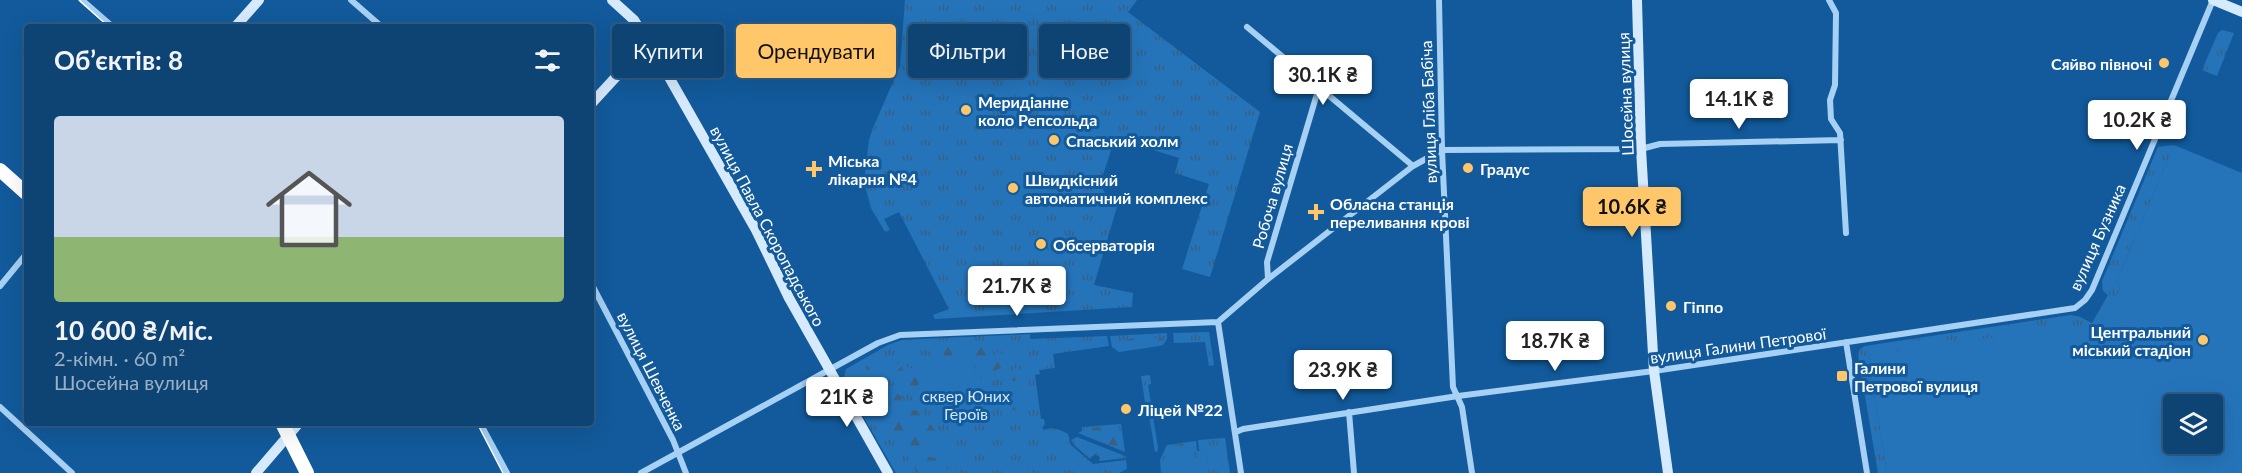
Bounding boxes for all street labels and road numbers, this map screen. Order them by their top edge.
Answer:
street label: Шосейна вулиця [1613,32,1637,156]
street label: вулиця Гліба Бабіча [1416,40,1440,184]
street label: вулиця Павла Скоропадського [707,122,829,330]
street label: Робоча вулиця [1248,141,1296,251]
street label: вулиця Бузника [2065,181,2129,293]
street label: вулиця Шевченка [614,308,690,434]
street label: вулиця Галини Петрової [1649,323,1828,367]

